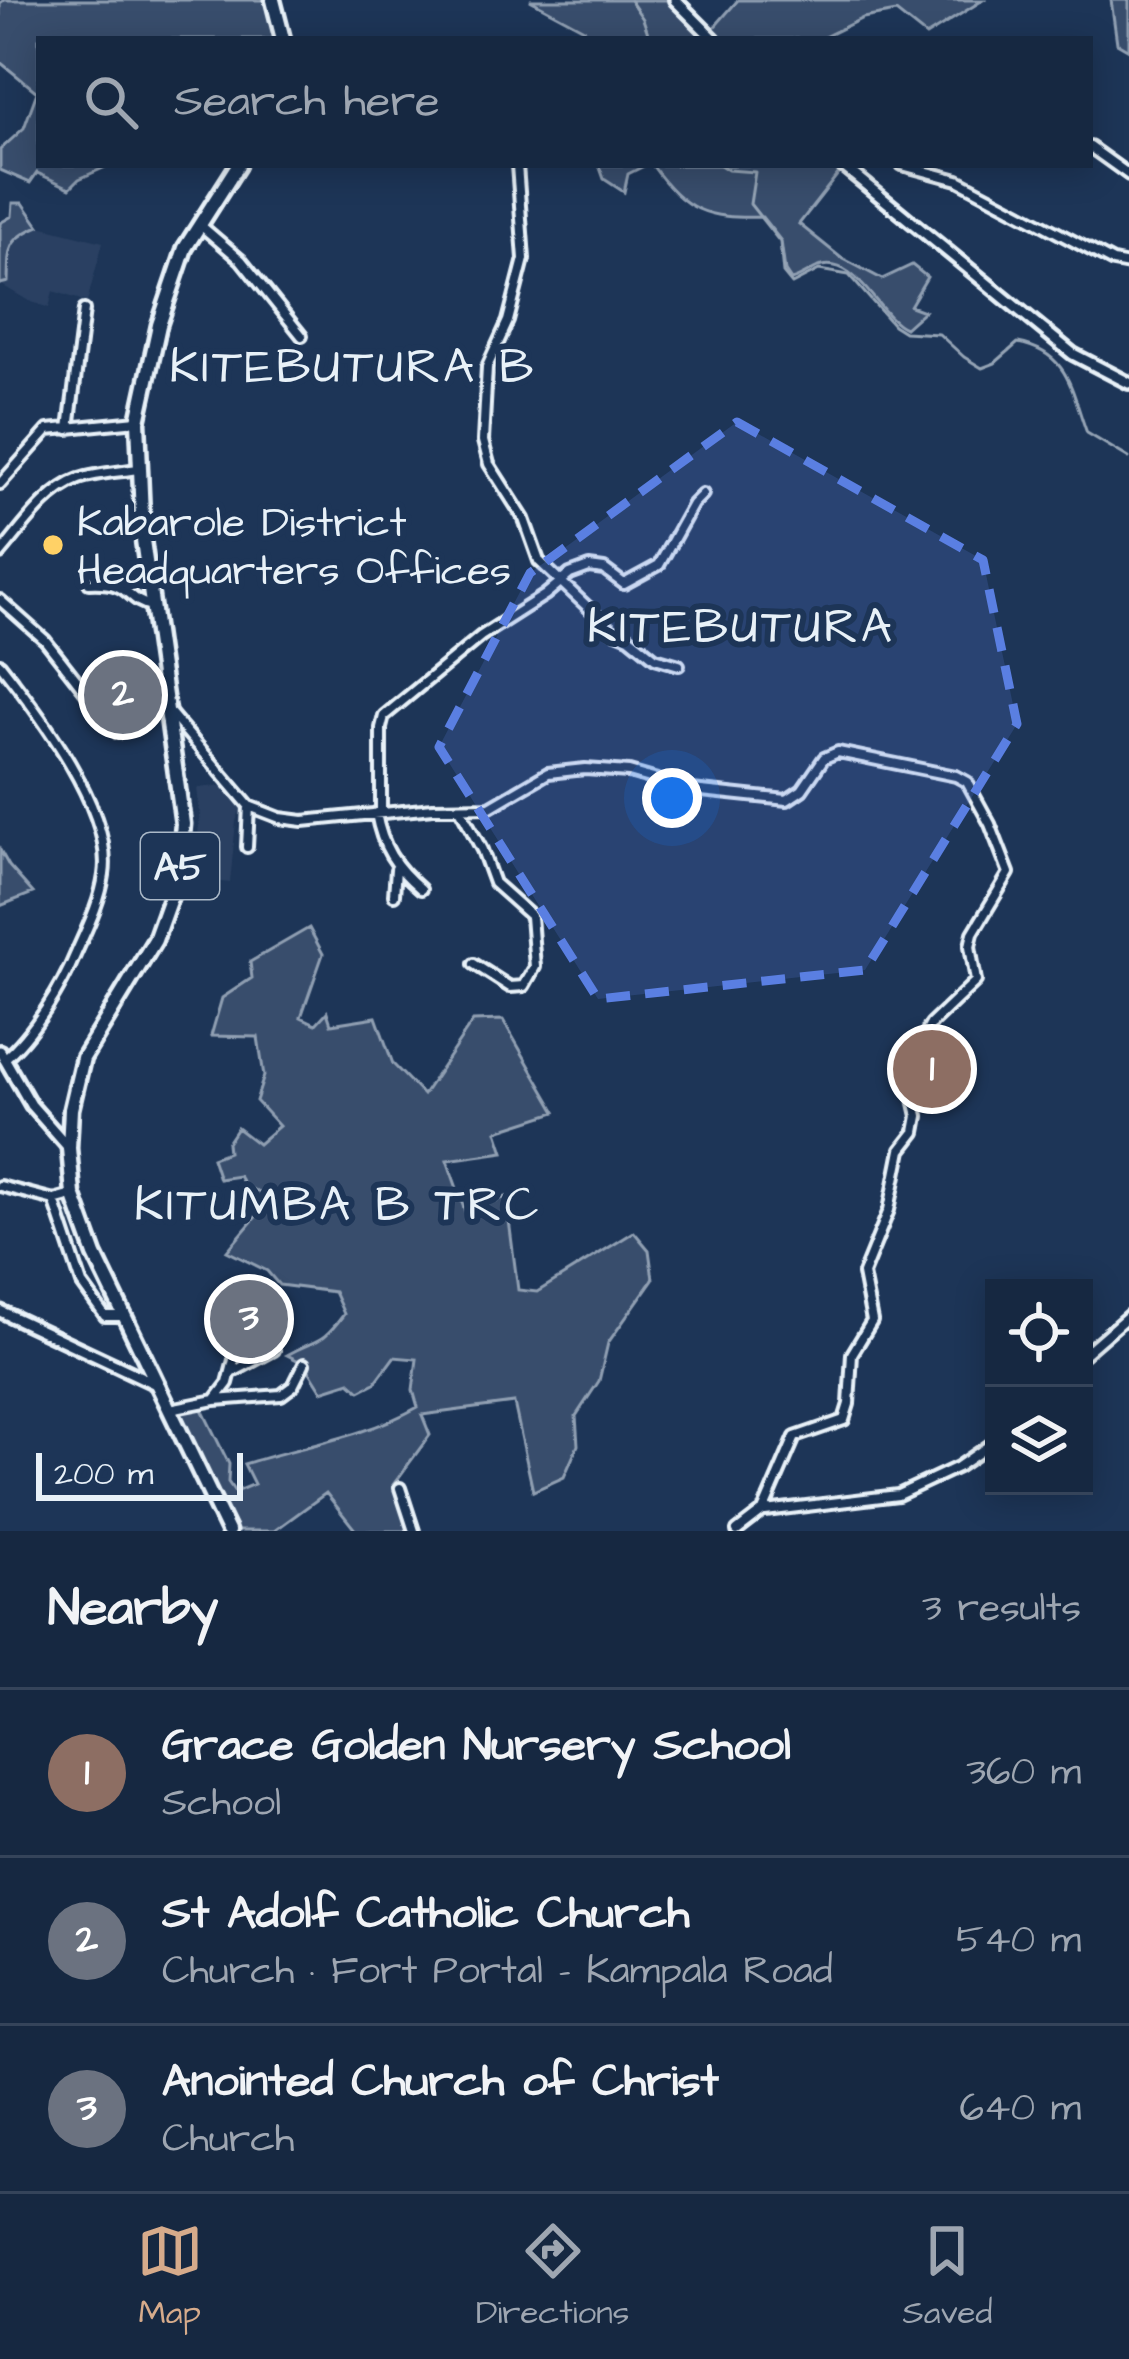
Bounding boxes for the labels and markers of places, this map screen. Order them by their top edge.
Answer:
place label: Kabarole District Headquarters Offices [77,495,511,601]
marker: Kabarole District Headquarters Offices [40,532,66,558]
pin: 2 [84,650,162,740]
pin: 1 [893,1024,971,1114]
pin: 3 [210,1274,288,1364]

